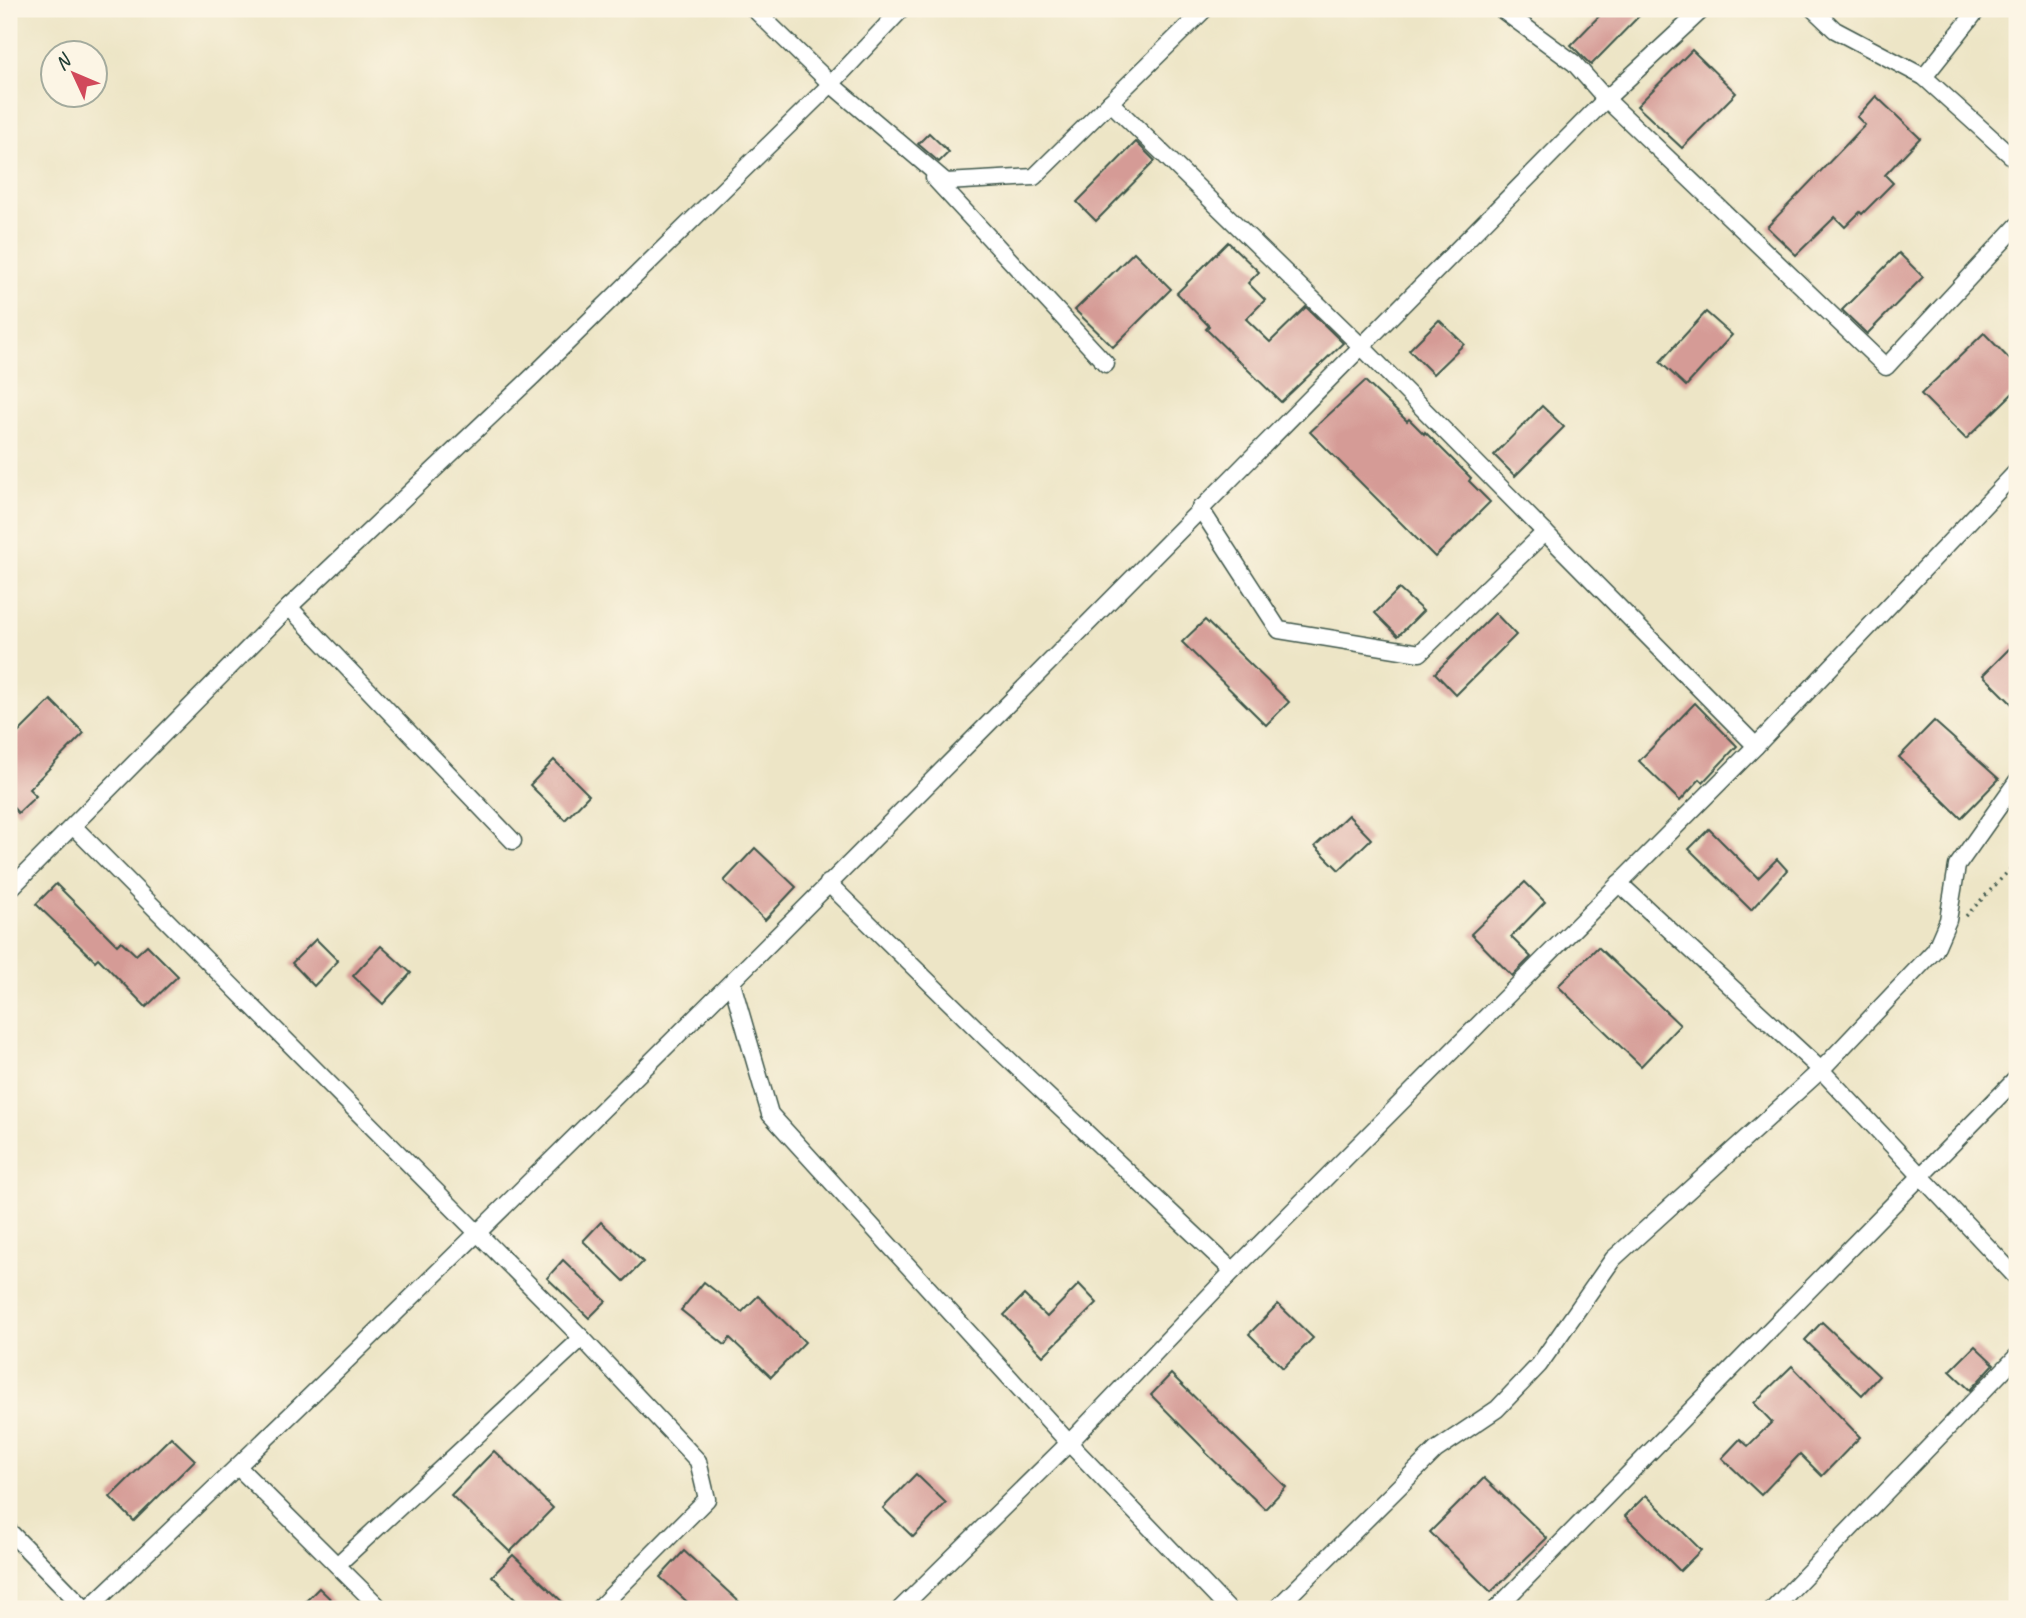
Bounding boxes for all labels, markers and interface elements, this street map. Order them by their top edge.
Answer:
north arrow [38,38,108,108]
text: N [50,48,77,75]

